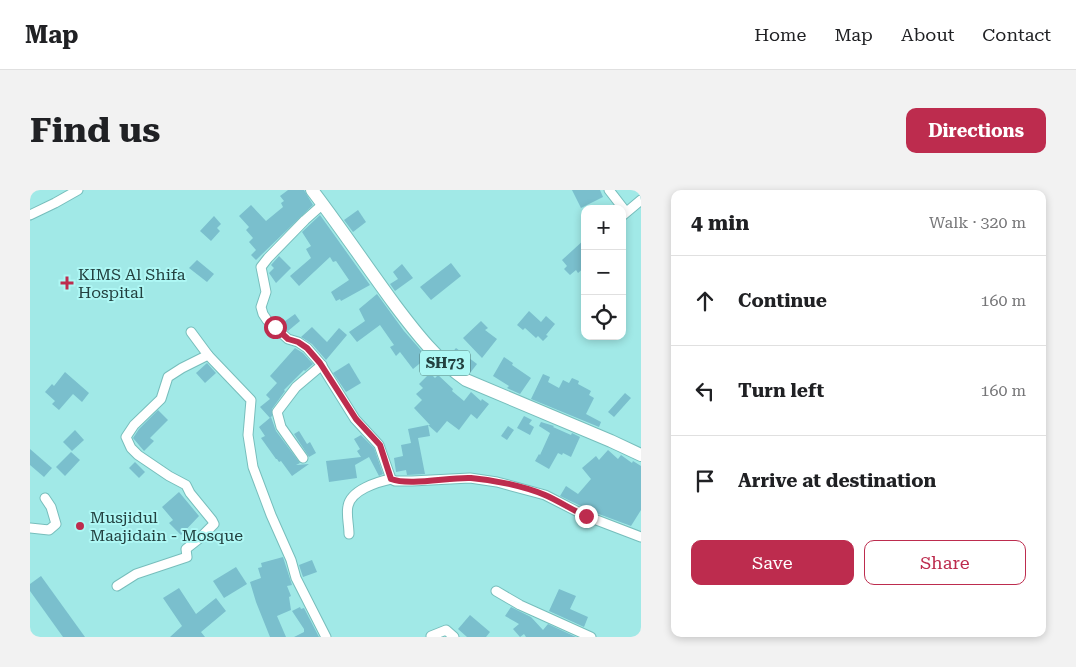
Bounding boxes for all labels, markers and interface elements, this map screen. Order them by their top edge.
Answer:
text: Map [25,21,79,49]
text: Home [754,24,806,45]
text: Map [834,24,873,45]
text: About [901,24,954,45]
text: Contact [982,24,1051,45]
button: Directions [906,108,1046,153]
text: Find us [30,110,160,151]
map controls [581,205,626,340]
button: + [581,205,626,250]
text: 4 min [691,211,749,235]
text: Walk · 320 m [929,213,1026,232]
button: − [581,250,626,295]
place label: KIMS Al Shifa Hospital [78,265,186,302]
marker: KIMS Al Shifa Hospital [60,276,74,290]
icon: ahead [691,287,719,315]
text: Continue [738,289,827,312]
text: 160 m [980,291,1026,310]
button: locate [581,295,626,340]
route start [264,316,287,339]
road number: SH73 [420,350,470,376]
icon: left [691,377,719,405]
text: Turn left [738,379,824,402]
text: 160 m [980,381,1026,400]
icon: arrive [691,467,719,495]
text: Arrive at destination [738,469,936,492]
route end [575,505,598,528]
place label: Musjidul Maajidain - Mosque [90,508,243,545]
marker: Musjidul Maajidain - Mosque [74,520,86,532]
button: Save [691,540,854,585]
button: Share [864,540,1026,585]

